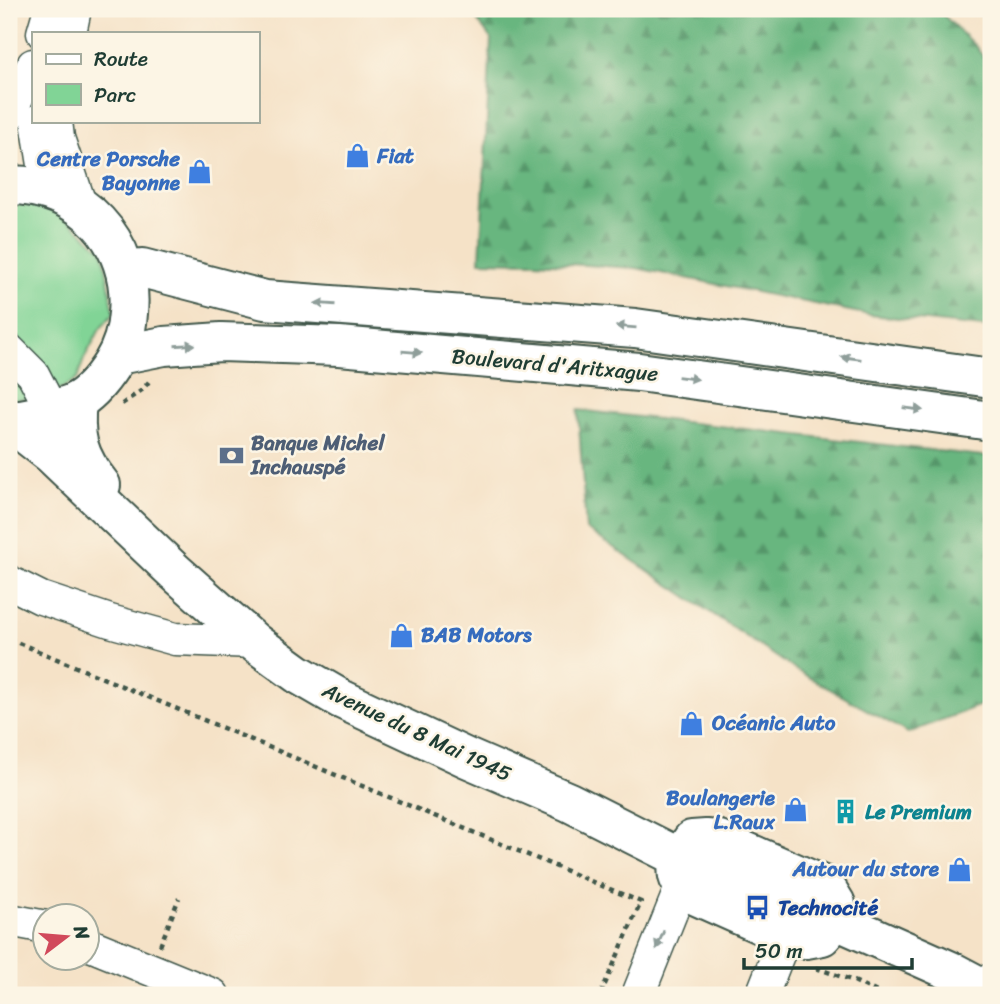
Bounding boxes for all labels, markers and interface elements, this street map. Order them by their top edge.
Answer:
legend [32,32,259,122]
text: Route [94,40,148,78]
text: Parc [94,76,136,114]
place label: Fiat [376,137,415,175]
place label: Centre Porsche Bayonne [36,140,181,202]
shop icon: Fiat [343,142,371,170]
shop icon: Centre Porsche Bayonne [186,157,214,185]
one-way arrow [314,299,336,310]
one-way arrow [614,321,636,332]
street label: Boulevard d'Aritxague [450,337,660,393]
one-way arrow [175,339,197,350]
one-way arrow [402,347,424,358]
one-way arrow [840,352,862,363]
one-way arrow [677,373,699,384]
one-way arrow [902,404,924,415]
place label: Banque Michel Inchauspé [250,424,385,486]
bank icon: Banque Michel Inchauspé [217,441,245,469]
place label: BAB Motors [421,616,532,654]
shop icon: BAB Motors [387,621,415,649]
street label: Avenue du 8 Mai 1945 [315,671,518,793]
place label: Océanic Auto [712,704,836,742]
shop icon: Océanic Auto [678,709,706,737]
place label: Boulangerie L.Raux [666,779,776,841]
place label: Le Premium [865,793,972,831]
shop icon: Boulangerie L.Raux [781,796,809,824]
building icon: Le Premium [831,798,859,826]
place label: Autour du store [792,850,940,888]
shop icon: Autour du store [945,855,973,883]
place label: Technocité [778,889,879,927]
bus stop icon: Technocité [744,894,772,922]
north arrow [32,902,102,972]
text: N [64,921,100,944]
scale bar [744,927,912,971]
one-way arrow [654,930,665,951]
text: 50 m [755,932,803,970]

